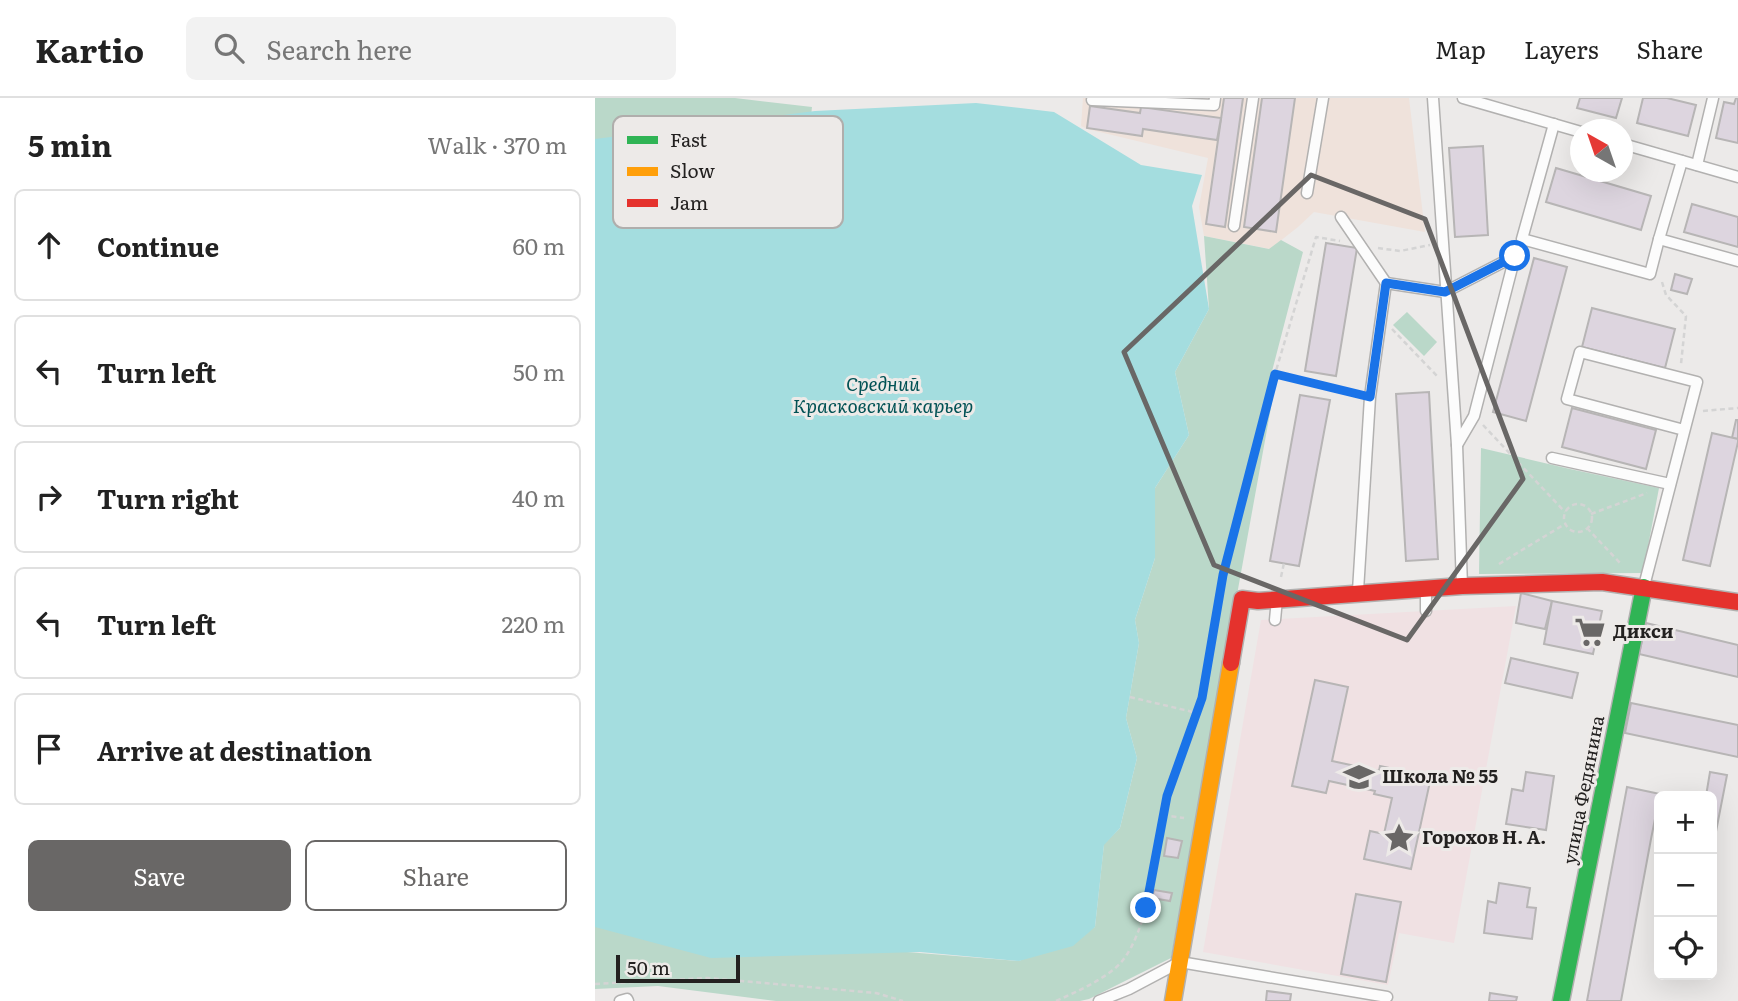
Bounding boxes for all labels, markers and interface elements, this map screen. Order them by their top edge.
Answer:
search box [186,17,676,80]
text: Kartio [35,24,144,73]
icon: search [210,29,248,67]
text: Search here [266,29,412,68]
text: Map [1435,31,1486,66]
text: Layers [1524,31,1598,66]
text: Share [1636,31,1703,66]
legend [613,116,843,228]
north arrow [1570,119,1633,182]
text: 5 min [28,122,112,166]
text: Fast [670,125,707,153]
text: Walk · 370 m [428,127,567,161]
text: Slow [670,156,715,184]
text: Jam [670,188,708,216]
icon: ahead [30,226,68,264]
text: Continue [97,226,219,265]
text: 60 m [512,228,565,262]
route start [1499,240,1530,271]
icon: left [30,352,68,390]
text: Turn left [97,352,216,391]
text: 50 m [513,354,565,388]
water label: Средний Красковский карьер [793,369,973,419]
icon: right [30,478,68,516]
text: Turn right [97,478,239,517]
text: 40 m [512,480,565,514]
icon: left [30,604,68,642]
text: Turn left [97,604,216,643]
text: 220 m [501,606,565,640]
supermarket icon: Дикси [1573,615,1607,649]
place label: Дикси [1613,617,1674,644]
street label: улица Федянина [1555,713,1610,866]
icon: arrive [30,730,68,768]
text: Arrive at destination [97,730,372,769]
school or university icon: Школа № 55 [1342,760,1376,794]
place label: Школа № 55 [1382,762,1498,789]
map controls [1654,791,1717,980]
button: + [1654,791,1717,854]
place icon: Горохов Н. А. [1382,821,1416,855]
place label: Горохов Н. А. [1422,823,1546,850]
button: Save [28,840,291,911]
button: Share [305,840,567,911]
button: − [1654,854,1717,917]
route end [1130,892,1161,923]
button: locate [1654,917,1717,980]
scale bar [616,952,740,984]
text: 50 m [627,953,670,981]

